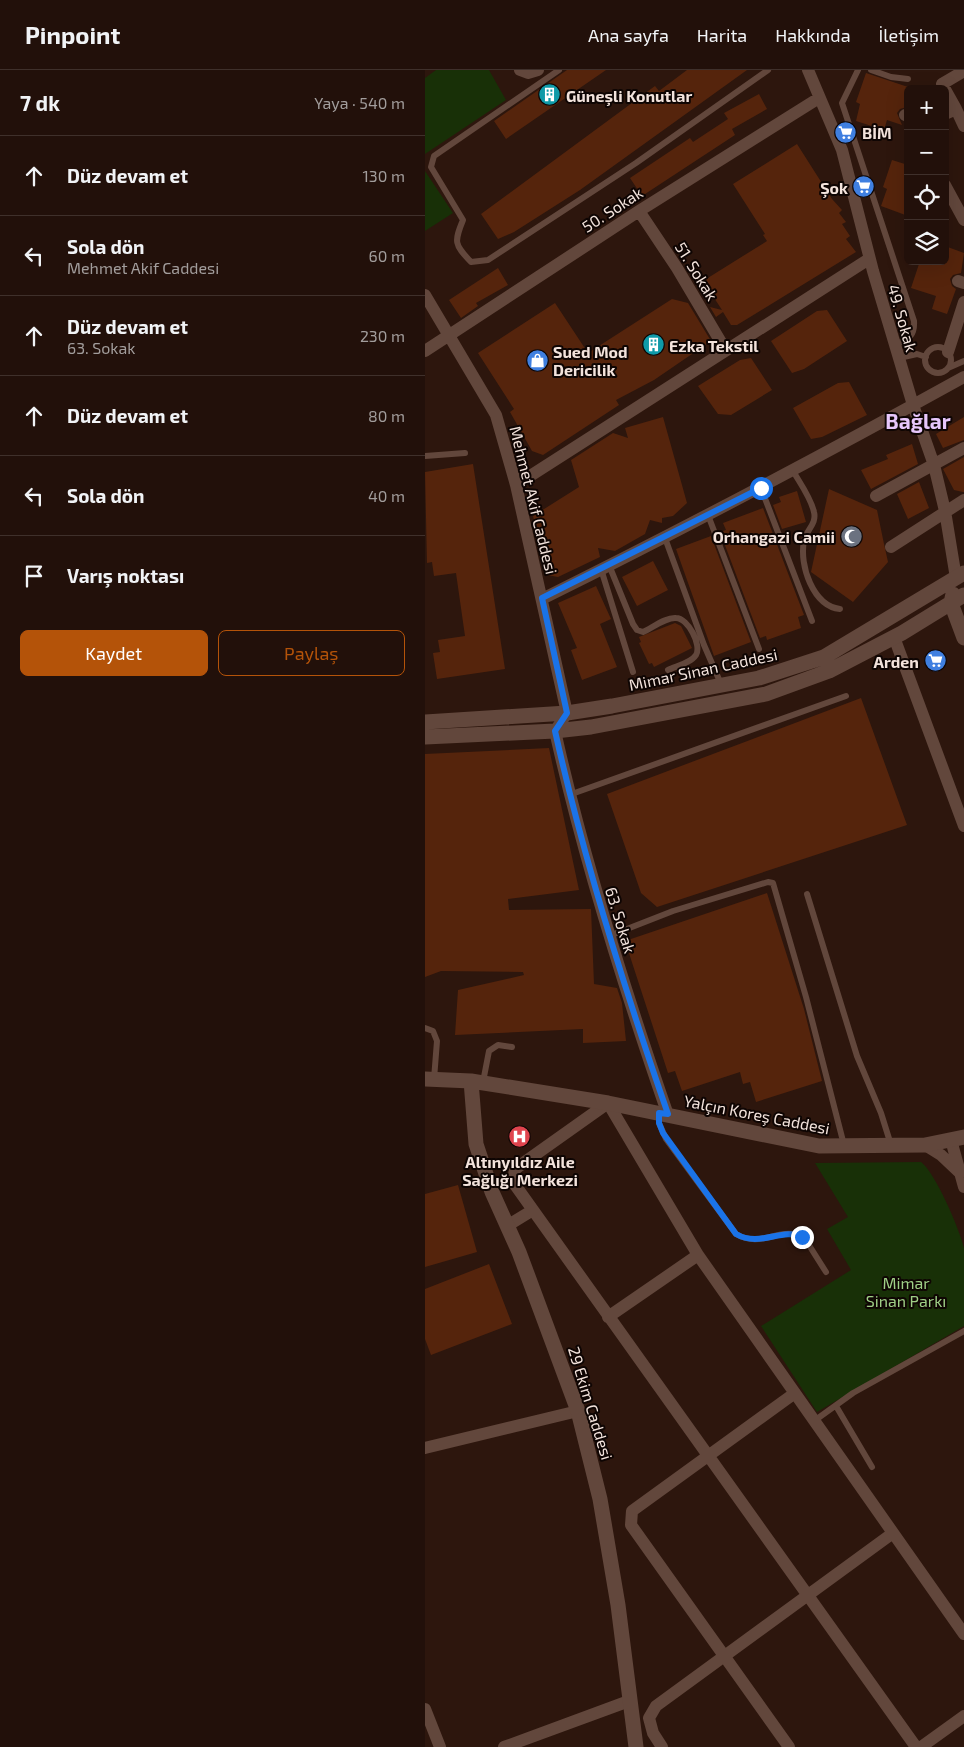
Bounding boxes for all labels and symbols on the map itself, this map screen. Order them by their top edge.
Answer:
building icon: Güneşli Konutlar [538,83,562,107]
place label: Güneşli Konutlar [566,86,692,107]
supermarket icon: BİM [834,120,858,144]
place label: BİM [862,123,892,142]
supermarket icon: Şok [852,175,876,199]
place label: Şok [820,178,848,199]
street label: 50. Sokak [578,182,646,236]
street label: 51. Sokak [672,238,722,304]
street label: 49. Sokak [884,282,922,354]
building icon: Ezka Tekstil [641,333,665,357]
place label: Ezka Tekstil [669,336,759,355]
place label: Sued Mod Dericilik [553,342,628,379]
shop icon: Sued Mod Dericilik [525,348,549,372]
district label: Bağlar [885,408,951,433]
street label: Mehmet Akif Caddesi [506,424,562,576]
route start [750,477,773,500]
mosque icon: Orhangazi Camii [839,524,863,548]
place label: Orhangazi Camii [713,527,835,546]
street label: Mimar Sinan Caddesi [627,644,779,694]
supermarket icon: Arden [923,649,947,673]
place label: Arden [874,652,919,671]
street label: 63. Sokak [602,885,640,955]
street label: Yalçın Koreş Caddesi [682,1091,832,1138]
hospital icon: Altınyıldız Aile Sağlığı Merkezi [508,1125,532,1149]
place label: Altınyıldız Aile Sağlığı Merkezi [462,1152,578,1189]
route end [791,1226,814,1249]
park label: Mimar Sinan Parkı [866,1273,946,1310]
street label: 29 Ekim Caddesi [565,1344,617,1462]

